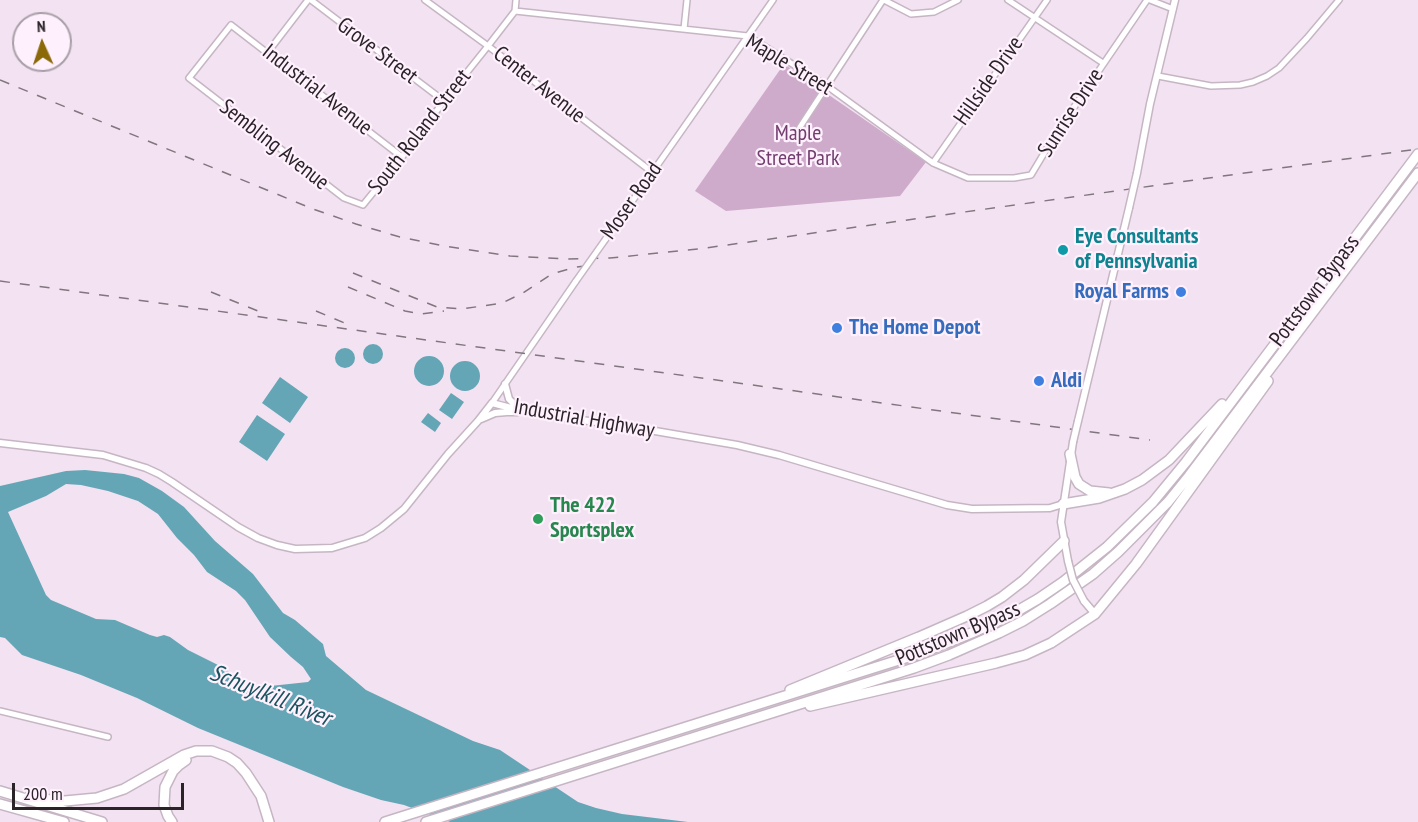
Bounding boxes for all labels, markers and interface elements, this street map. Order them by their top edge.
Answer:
north arrow [12,12,72,72]
street label: Grove Street [332,12,422,90]
text: N [36,16,46,36]
street label: Maple Street [741,29,837,101]
street label: Hillside Drive [949,32,1029,130]
street label: Industrial Avenue [257,39,377,141]
street label: Center Avenue [488,41,590,129]
street label: South Roland Street [363,64,477,200]
street label: Sunrise Drive [1033,64,1109,162]
street label: Sembling Avenue [214,94,334,196]
park label: Maple Street Park [757,121,839,172]
street label: Moser Road [596,157,668,245]
place label: Eye Consultants of Pennsylvania [1075,224,1198,276]
street label: Pottstown Bypass [1265,230,1365,352]
marker: Eye Consultants of Pennsylvania [1056,243,1070,257]
place label: Royal Farms [1074,279,1169,305]
marker: Royal Farms [1174,285,1188,299]
place label: The Home Depot [849,315,980,341]
marker: The Home Depot [830,321,844,335]
place label: Aldi [1051,368,1082,394]
marker: Aldi [1032,374,1046,388]
street label: Industrial Highway [512,394,656,444]
place label: The 422 Sportsplex [550,493,634,544]
marker: The 422 Sportsplex [531,512,545,526]
street label: Pottstown Bypass [892,596,1024,672]
water label: Schuylkill River [205,659,335,733]
scale bar [15,771,188,809]
text: 200 m [23,782,63,805]

